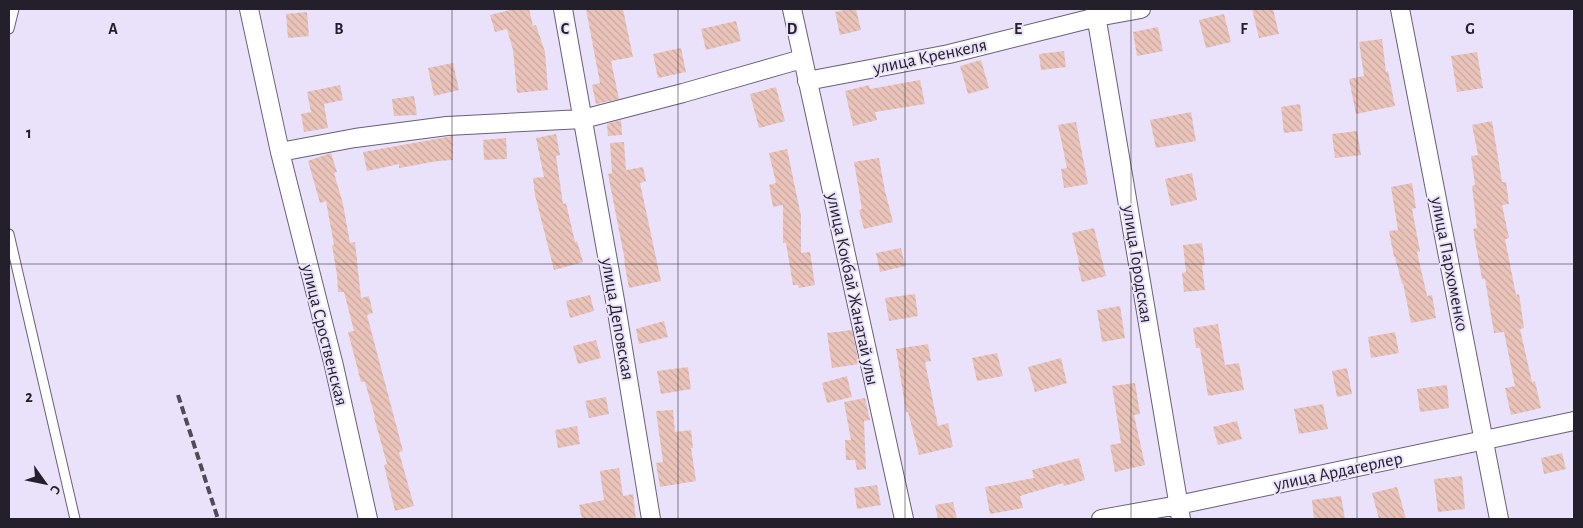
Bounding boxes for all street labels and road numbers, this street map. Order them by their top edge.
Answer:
street label: улица Кренкеля [871,36,989,78]
street label: улица Кокбай Жанатай улы [823,190,882,387]
street label: улица Пархоменко [1427,195,1471,333]
street label: улица Городская [1119,203,1155,324]
street label: улица Деповская [597,256,637,382]
street label: улица Сроственская [298,262,350,408]
street label: улица Ардагерлер [1271,450,1404,495]

